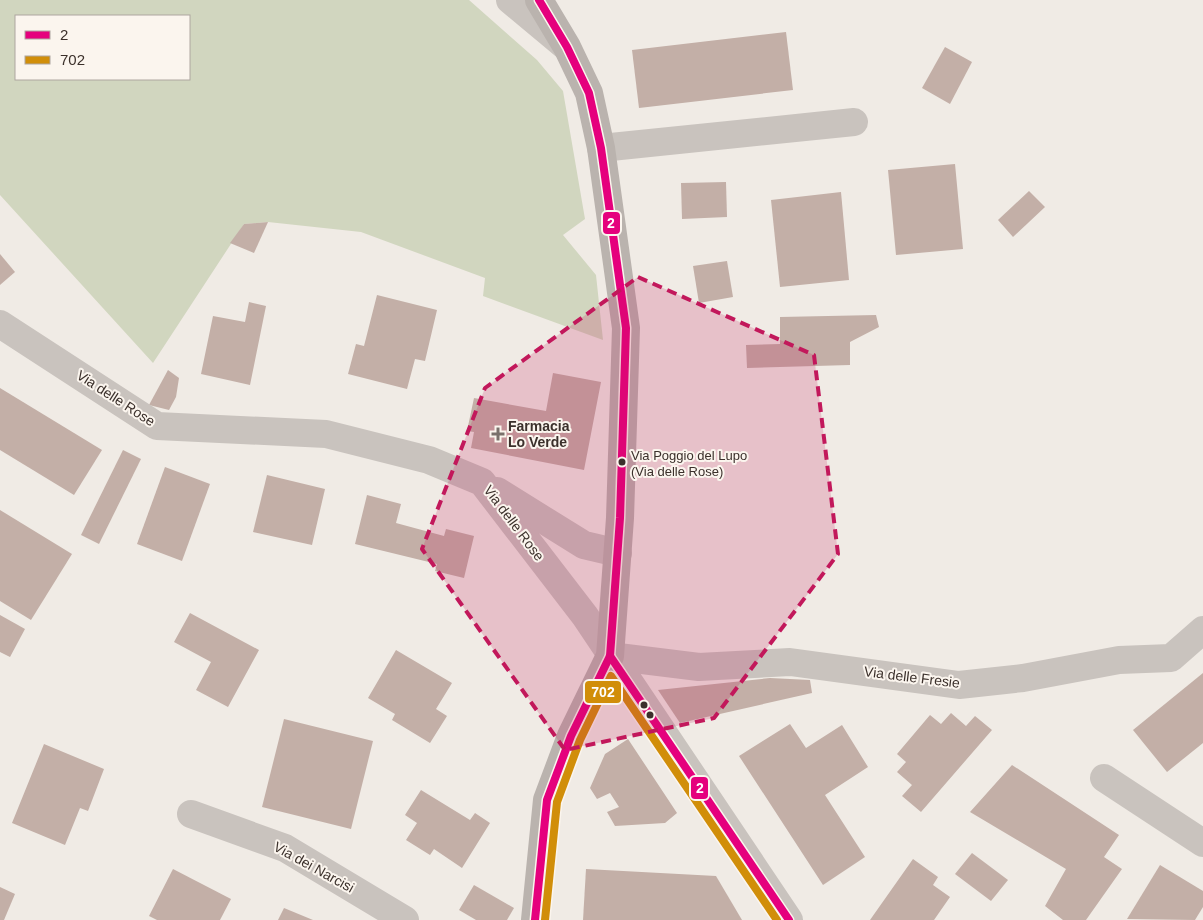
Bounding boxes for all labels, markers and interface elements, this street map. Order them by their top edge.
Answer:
legend [15,15,190,80]
text: 2 [60,26,68,43]
text: 702 [60,51,85,68]
line badge: 2 [602,211,621,235]
text: 2 [607,215,615,231]
street label: Via delle Rose [74,367,158,429]
place label: Farmacia Lo Verde [508,418,570,450]
marker: Farmacia Lo Verde [492,428,504,440]
place label: Via Poggio del Lupo (Via delle Rose) [631,448,747,479]
marker: Via Poggio del Lupo (Via delle Rose) [617,457,627,467]
street label: Via delle Rose [481,482,548,564]
street label: Via delle Fresie [863,663,961,691]
line badge: 702 [584,680,622,704]
text: 702 [591,684,615,700]
unlabelled marker [639,700,649,710]
unlabelled marker [645,710,655,720]
line badge: 2 [690,776,709,800]
text: 2 [696,780,704,796]
street label: Via dei Narcisi [271,838,357,896]

